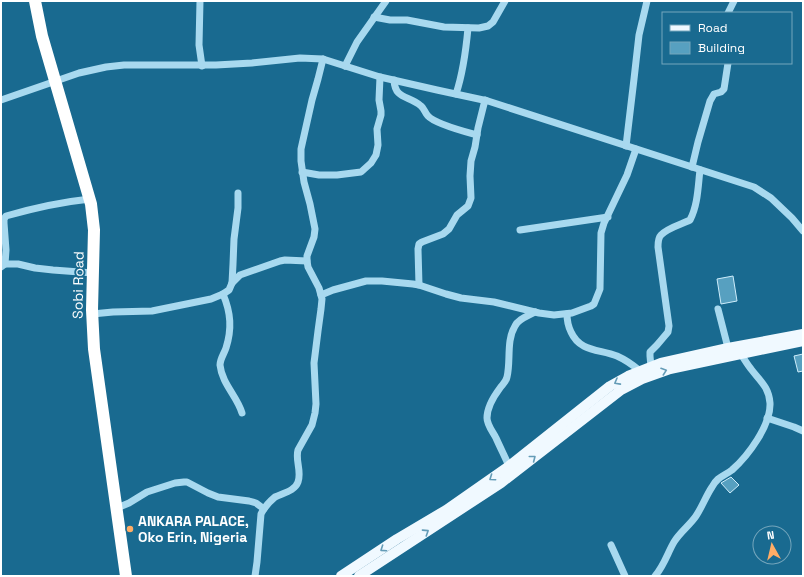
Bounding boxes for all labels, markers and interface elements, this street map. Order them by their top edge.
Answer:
legend [662,12,792,64]
text: Road [698,20,727,36]
text: Building [698,40,745,56]
street label: Sobi Road [68,251,88,319]
one-way arrow [660,367,667,376]
one-way arrow [614,378,621,385]
one-way arrow [529,456,536,463]
one-way arrow [489,473,496,480]
place label: ANKARA PALACE, Oko Erin, Nigeria [138,512,249,546]
marker: ANKARA PALACE, Oko Erin, Nigeria [125,524,135,534]
north arrow [752,525,792,565]
text: N [766,528,775,543]
one-way arrow [422,530,429,537]
one-way arrow [380,544,387,551]

